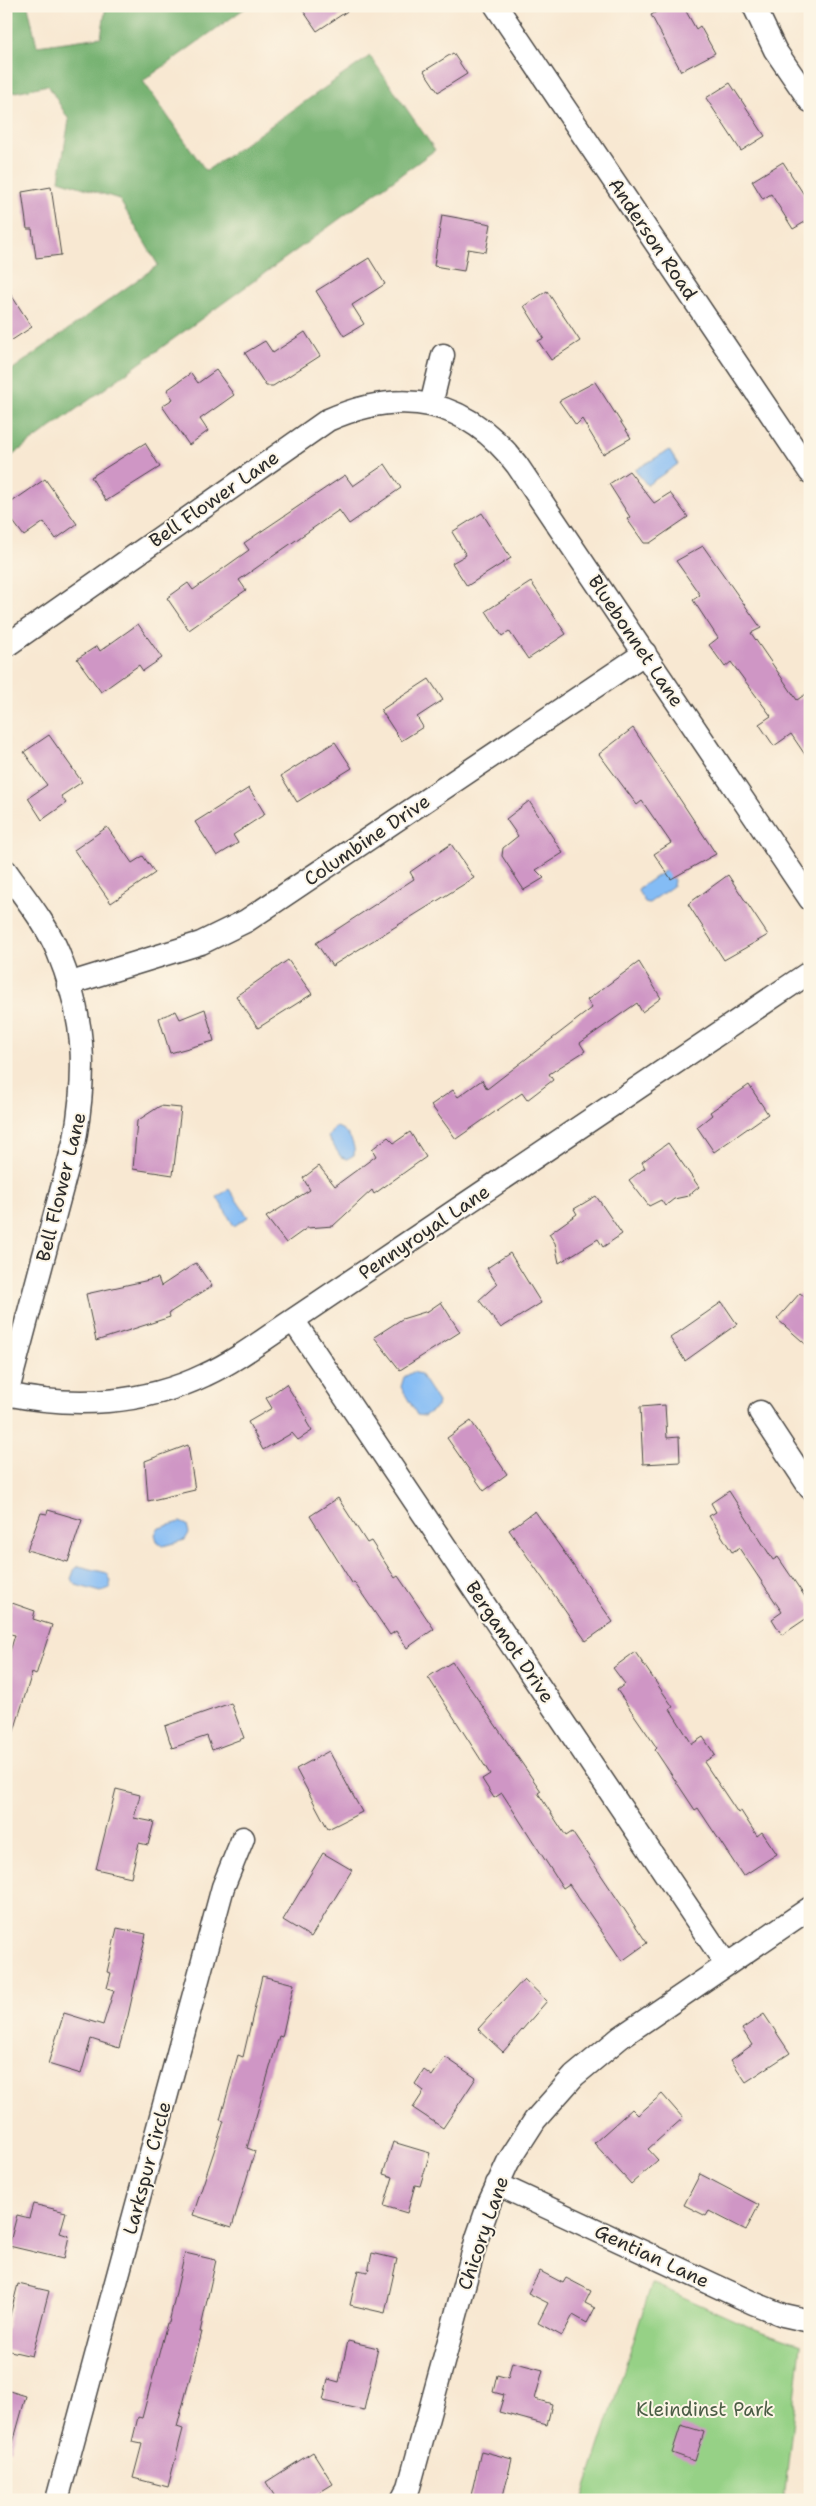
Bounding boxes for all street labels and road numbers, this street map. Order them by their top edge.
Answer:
street label: Anderson Road [603,173,703,305]
street label: Bell Flower Lane [144,445,284,553]
street label: Bluebonnet Lane [583,570,689,712]
street label: Columbine Drive [299,789,435,891]
street label: Bell Flower Lane [30,1110,92,1264]
street label: Pennyroyal Lane [354,1179,494,1285]
street label: Bergamot Drive [460,1576,560,1708]
street label: Larkspur Circle [117,2099,177,2237]
street label: Chicory Lane [452,2173,514,2293]
street label: Gentian Lane [591,2219,713,2293]

